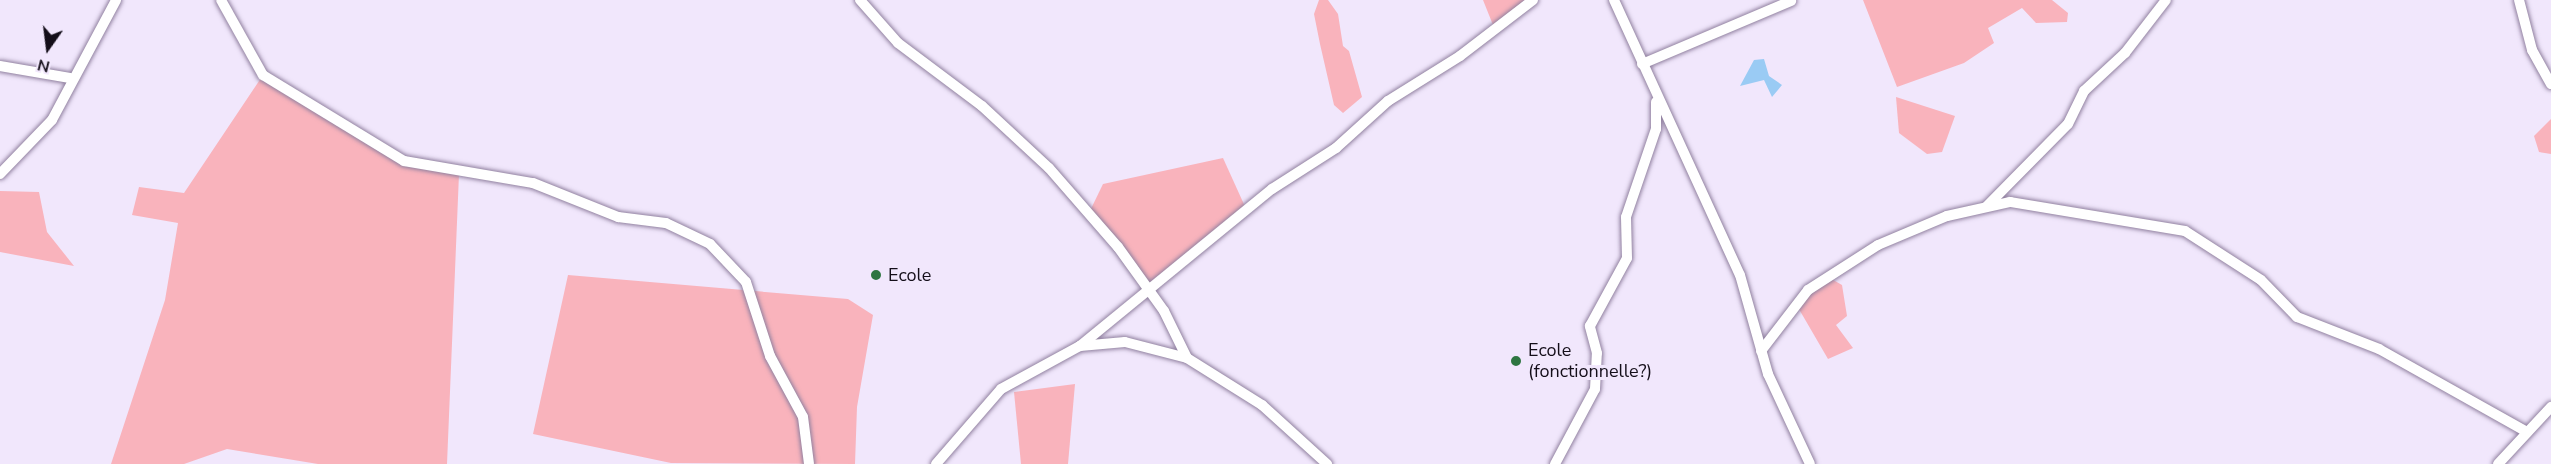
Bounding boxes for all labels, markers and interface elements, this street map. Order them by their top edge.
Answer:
north arrow [18,18,78,78]
text: N [35,53,52,78]
place label: Ecole [888,264,931,286]
marker: Ecole [869,268,883,282]
place label: Ecole (fonctionnelle?) [1528,340,1652,382]
marker: Ecole (fonctionnelle?) [1509,354,1523,368]

